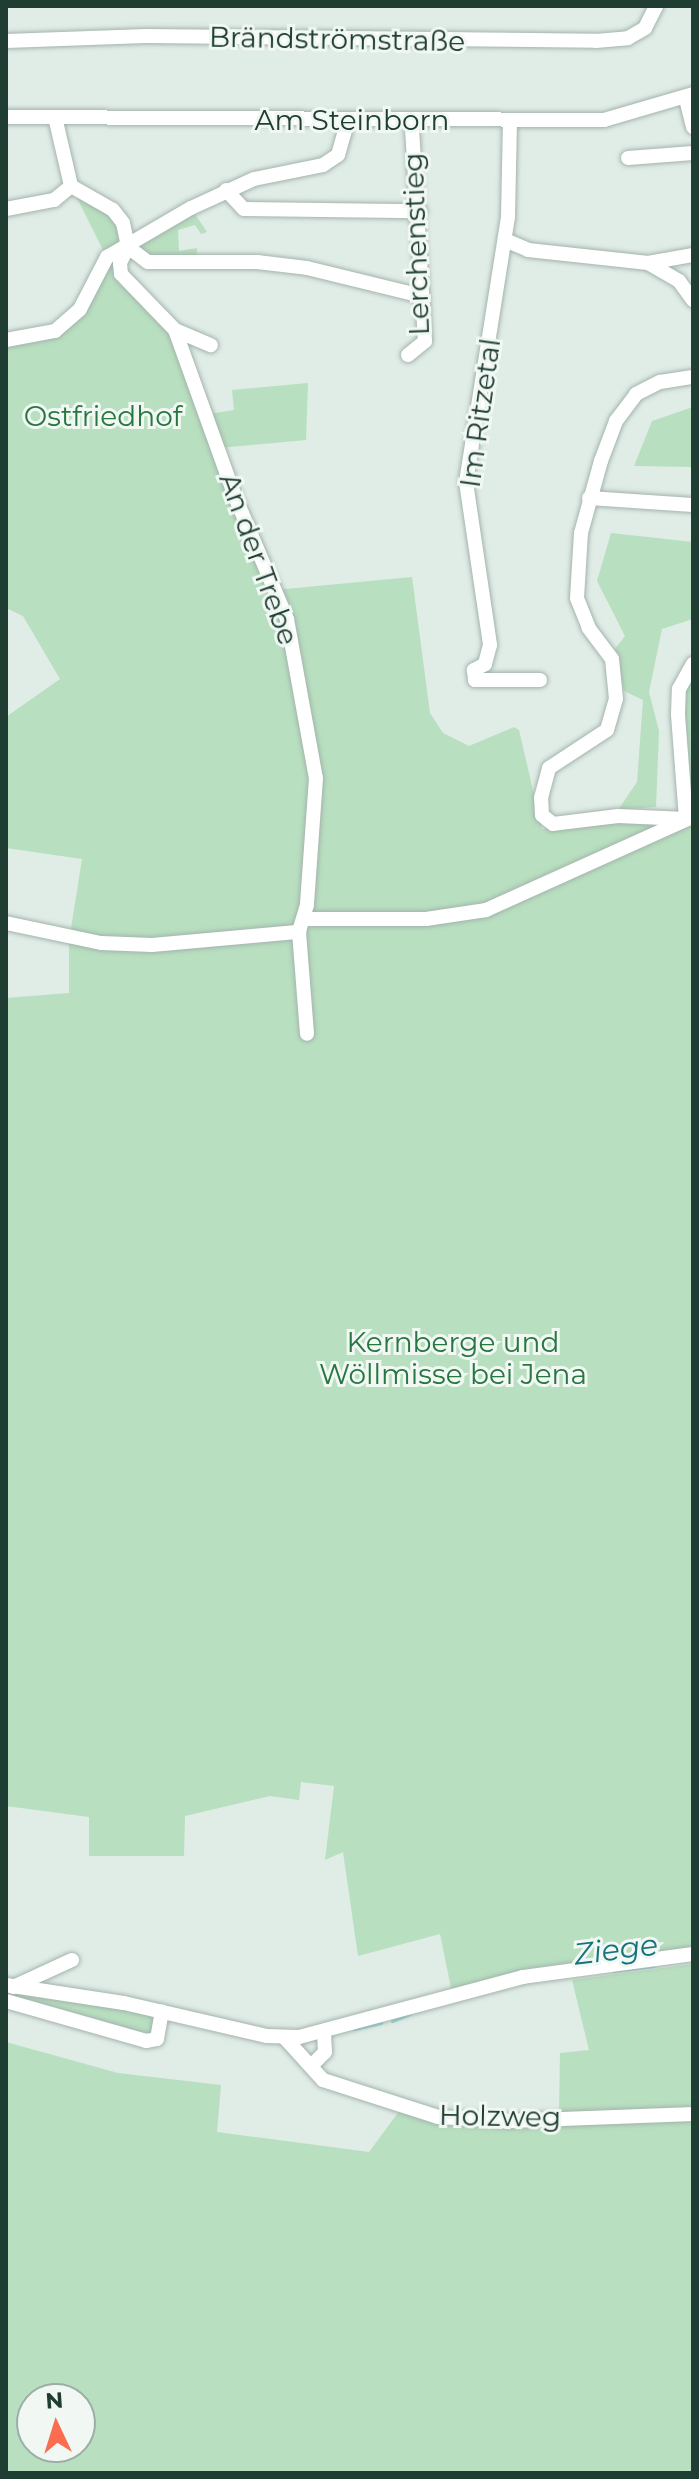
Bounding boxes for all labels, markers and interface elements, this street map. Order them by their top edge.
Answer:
street label: Brändströmstraße [209,20,465,58]
street label: Am Steinborn [254,103,450,137]
street label: Lerchenstieg [396,152,436,336]
street label: Im Ritzetal [453,336,507,490]
park label: Ostfriedhof [24,399,182,433]
street label: An der Trebe [212,469,306,649]
park label: Kernberge und Wöllmisse bei Jena [319,1325,587,1391]
water label: Ziege [572,1927,660,1973]
street label: Holzweg [439,2098,561,2134]
north arrow [16,2383,96,2463]
text: N [45,2386,64,2415]

